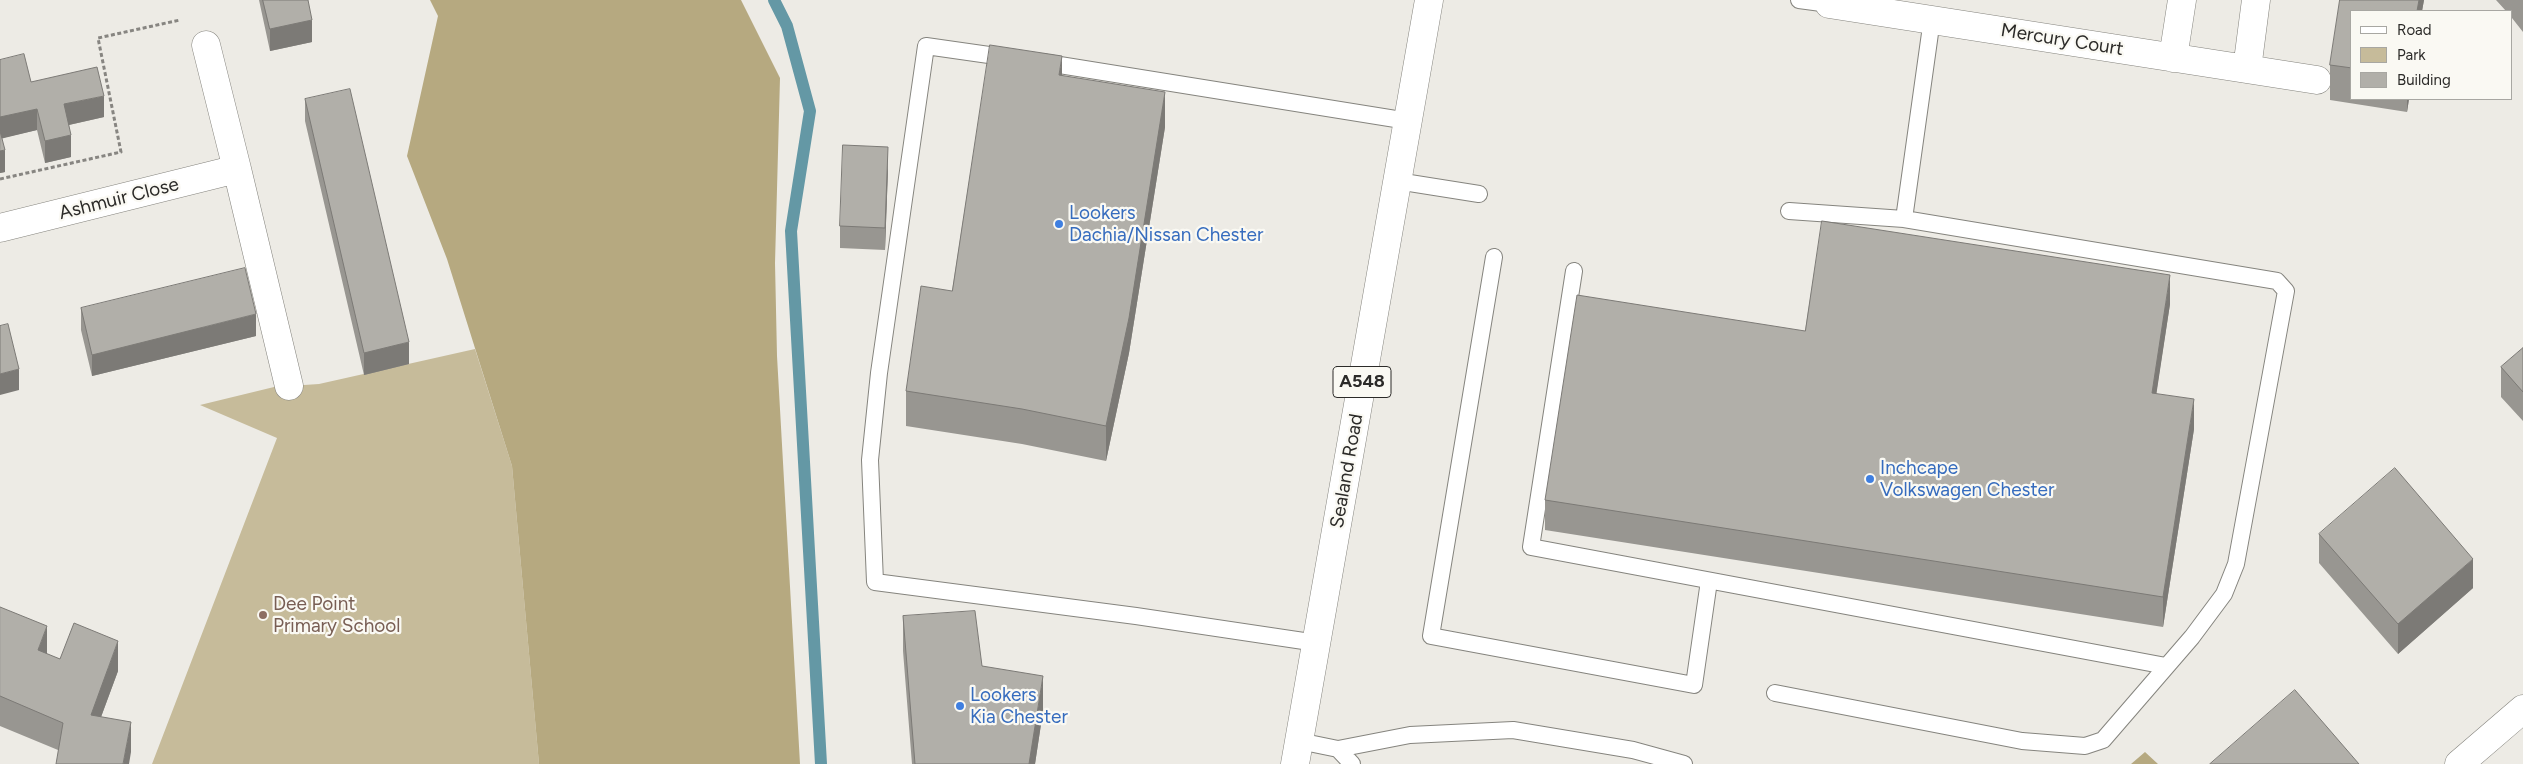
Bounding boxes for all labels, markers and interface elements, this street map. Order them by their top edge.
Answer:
legend [2350,10,2513,100]
street label: Mercury Court [1999,19,2125,61]
text: Road [2397,21,2432,39]
text: Park [2397,46,2426,64]
text: Building [2397,71,2451,89]
street label: Ashmuir Close [57,173,181,225]
place label: Lookers Dachia/Nissan Chester [1069,202,1263,246]
marker: Lookers Dachia/Nissan Chester [1053,218,1065,230]
road number: A548 [1333,367,1391,398]
street label: Sealand Road [1326,412,1368,530]
place label: Inchcape Volkswagen Chester [1880,457,2054,501]
marker: Inchcape Volkswagen Chester [1864,473,1876,485]
place label: Dee Point Primary School [273,593,400,637]
marker: Dee Point Primary School [257,609,269,621]
place label: Lookers Kia Chester [970,684,1068,728]
marker: Lookers Kia Chester [954,700,966,712]

